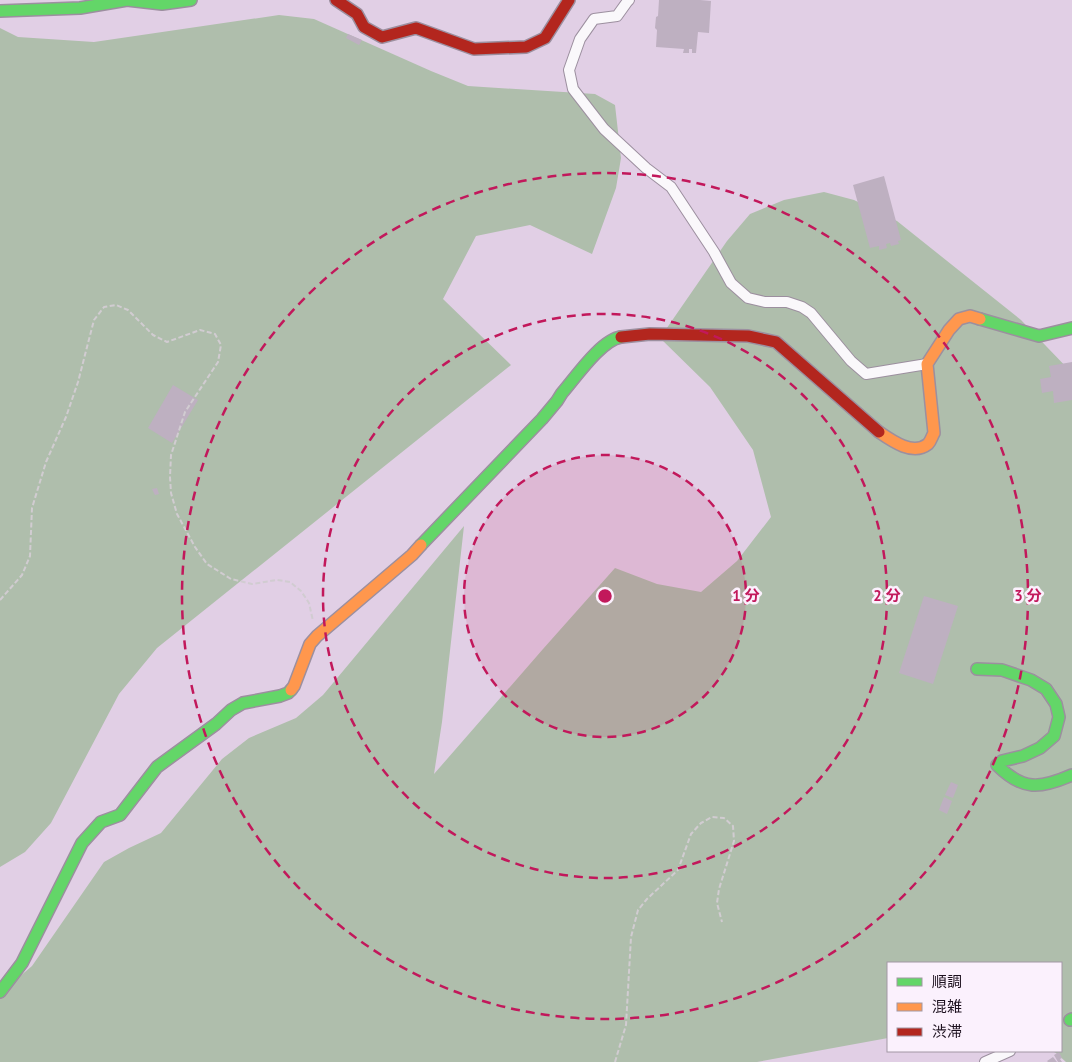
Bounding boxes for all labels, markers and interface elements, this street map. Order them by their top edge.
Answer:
text: 1 分 [732,586,760,605]
text: 2 分 [873,586,901,605]
text: 3 分 [1014,586,1042,605]
centre of rings [596,587,614,605]
legend [887,962,1062,1052]
text: 順調 [932,972,962,991]
text: 混雑 [932,997,962,1016]
text: 渋滞 [932,1022,962,1041]

